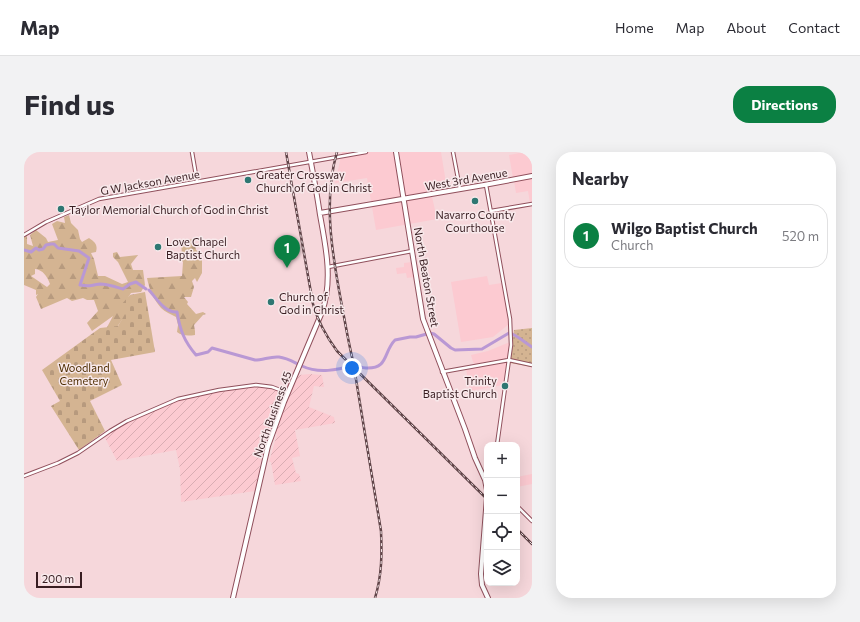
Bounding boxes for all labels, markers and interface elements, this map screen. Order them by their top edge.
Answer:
text: Map [20,16,59,39]
text: Home [615,19,654,36]
text: Map [676,19,704,36]
text: About [726,19,766,36]
text: Contact [788,19,840,36]
button: Directions [733,86,836,123]
text: Find us [24,87,115,121]
street label: West 3rd Avenue [424,165,508,193]
street label: G W Jackson Avenue [99,167,201,198]
place label: Greater Crossway Church of God in Christ [256,168,372,194]
text: Nearby [572,168,629,189]
marker: Greater Crossway Church of God in Christ [243,175,253,185]
marker: Navarro County Courthouse [470,196,480,206]
place label: Taylor Memorial Church of God in Christ [69,203,269,216]
marker: Taylor Memorial Church of God in Christ [56,204,66,214]
place label: Navarro County Courthouse [435,208,515,234]
text: Wilgo Baptist Church [611,219,758,237]
street label: North Beaton Street [412,226,442,329]
text: 1 [583,228,589,244]
text: 520 m [782,228,819,244]
place label: Love Chapel Baptist Church [166,235,240,261]
pin: 1 [274,235,300,268]
text: Church [611,237,653,253]
marker: Love Chapel Baptist Church [153,242,163,252]
place label: Church of God in Christ [279,290,344,316]
marker: Church of God in Christ [266,297,276,307]
your location [342,358,362,378]
park label: Woodland Cemetery [58,361,110,387]
street label: North Business 45 [250,369,294,459]
place label: Trinity Baptist Church [423,374,497,400]
marker: Trinity Baptist Church [500,381,510,391]
map controls [484,442,520,586]
button: + [484,442,520,478]
button: − [484,478,520,514]
button: locate [484,514,520,550]
button: layers [484,550,520,586]
scale bar [36,570,82,589]
text: 200 m [42,572,74,585]

